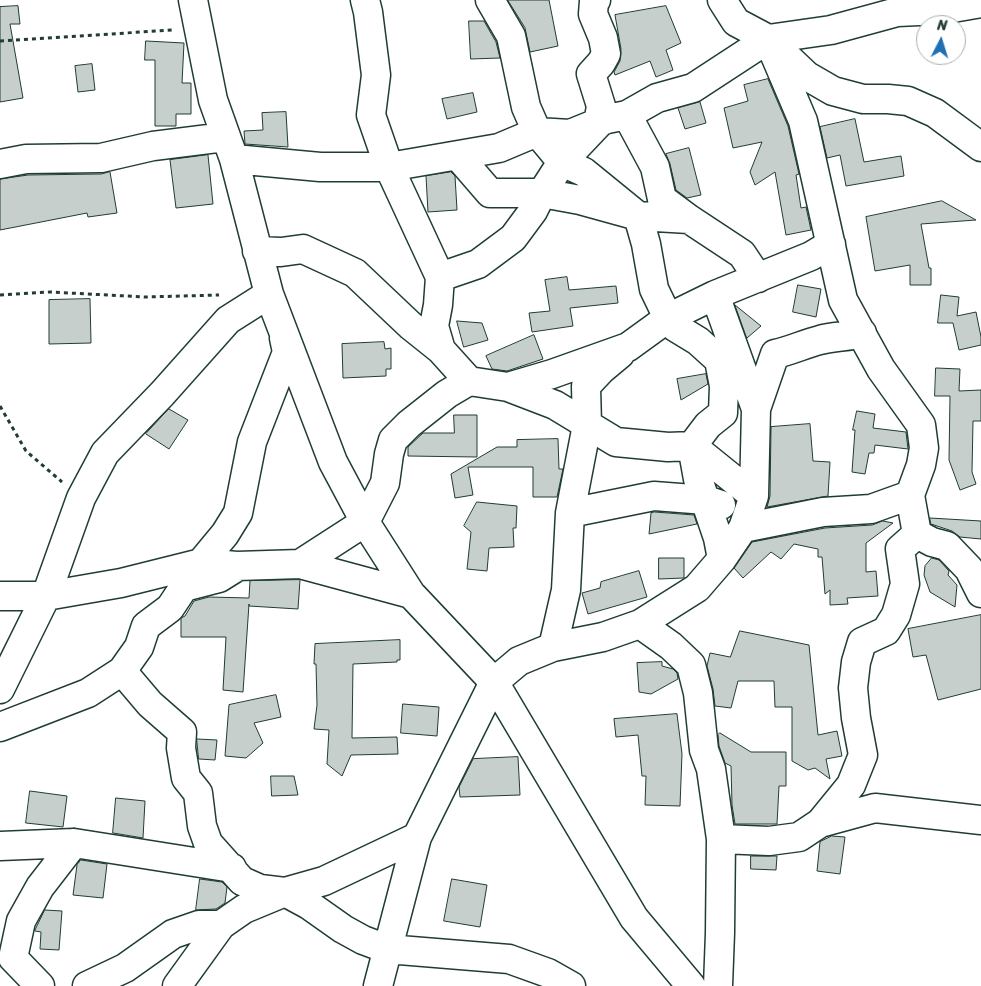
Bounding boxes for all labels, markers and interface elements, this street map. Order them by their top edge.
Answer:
text: N [936,13,948,38]
north arrow [916,15,966,65]

